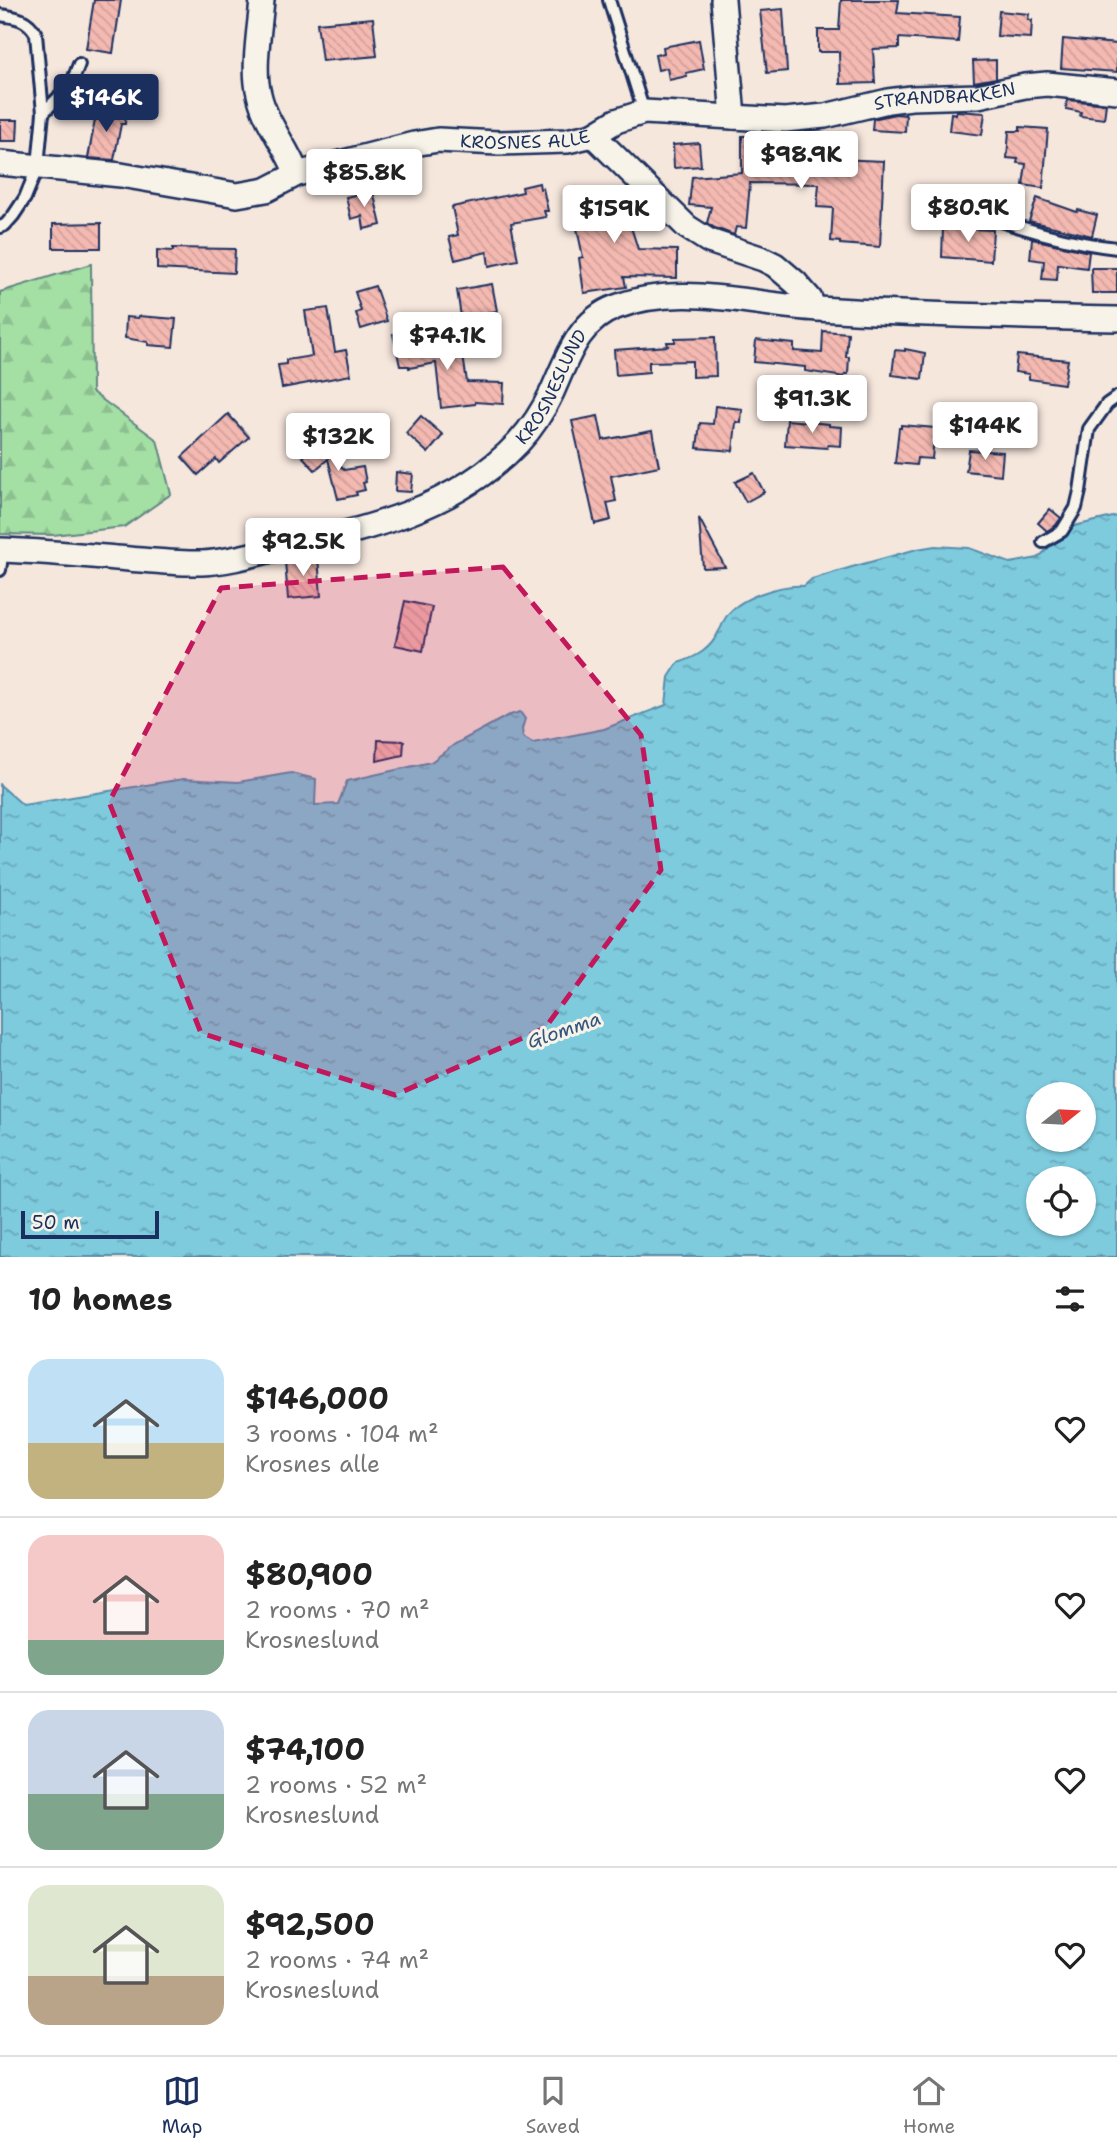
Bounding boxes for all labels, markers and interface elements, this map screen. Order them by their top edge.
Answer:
pin: $146K [57,74,155,134]
street label: STRANDBAKKEN [871,76,1018,116]
text: $146K [70,82,142,112]
street label: KROSNES ALLE [459,124,592,155]
pin: $98.9K [744,132,858,191]
text: $98.9K [760,139,842,169]
pin: $85.8K [307,150,421,209]
text: $85.8K [322,157,406,187]
pin: $80.9K [911,184,1025,244]
pin: $159K [565,186,663,245]
text: $80.9K [927,192,1009,222]
text: $159K [578,193,650,223]
pin: $74.1K [390,312,504,372]
text: $74.1K [409,320,485,350]
street label: KROSNESLUND [510,325,593,450]
pin: $91.3K [755,376,869,435]
text: $91.3K [773,383,851,413]
pin: $144K [936,402,1034,462]
text: $144K [949,410,1021,440]
pin: $132K [289,414,387,473]
text: $132K [302,421,374,451]
pin: $92.5K [246,518,360,578]
text: $92.5K [261,526,345,556]
water label: Glomma [524,1006,604,1054]
north arrow [1026,1082,1096,1152]
map controls [1026,1082,1096,1236]
button: locate [1026,1166,1096,1236]
scale bar [21,1208,159,1240]
text: 50 m [32,1210,80,1235]
text: 10 homes [28,1279,173,1320]
icon: filters [1051,1280,1089,1318]
text: $146,000 [245,1378,389,1419]
icon: home [84,1387,168,1471]
icon: heart [1051,1410,1089,1448]
text: 3 rooms · 104 m² [245,1419,438,1449]
text: Krosnes alle [245,1449,380,1479]
text: $80,900 [245,1554,373,1595]
icon: home [84,1563,168,1647]
icon: heart [1051,1586,1089,1624]
text: 2 rooms · 70 m² [245,1595,430,1625]
text: Krosneslund [245,1625,379,1655]
text: $74,100 [245,1729,365,1770]
icon: home [84,1738,168,1822]
icon: heart [1051,1761,1089,1799]
text: 2 rooms · 52 m² [245,1770,427,1800]
text: Krosneslund [245,1800,379,1830]
text: $92,500 [245,1904,375,1945]
icon: home [84,1913,168,1997]
icon: heart [1051,1936,1089,1974]
text: 2 rooms · 74 m² [245,1945,429,1975]
text: Krosneslund [245,1975,379,2005]
tab: Map [162,2072,202,2139]
tab: Saved [526,2072,580,2139]
tab: Home [903,2072,955,2139]

